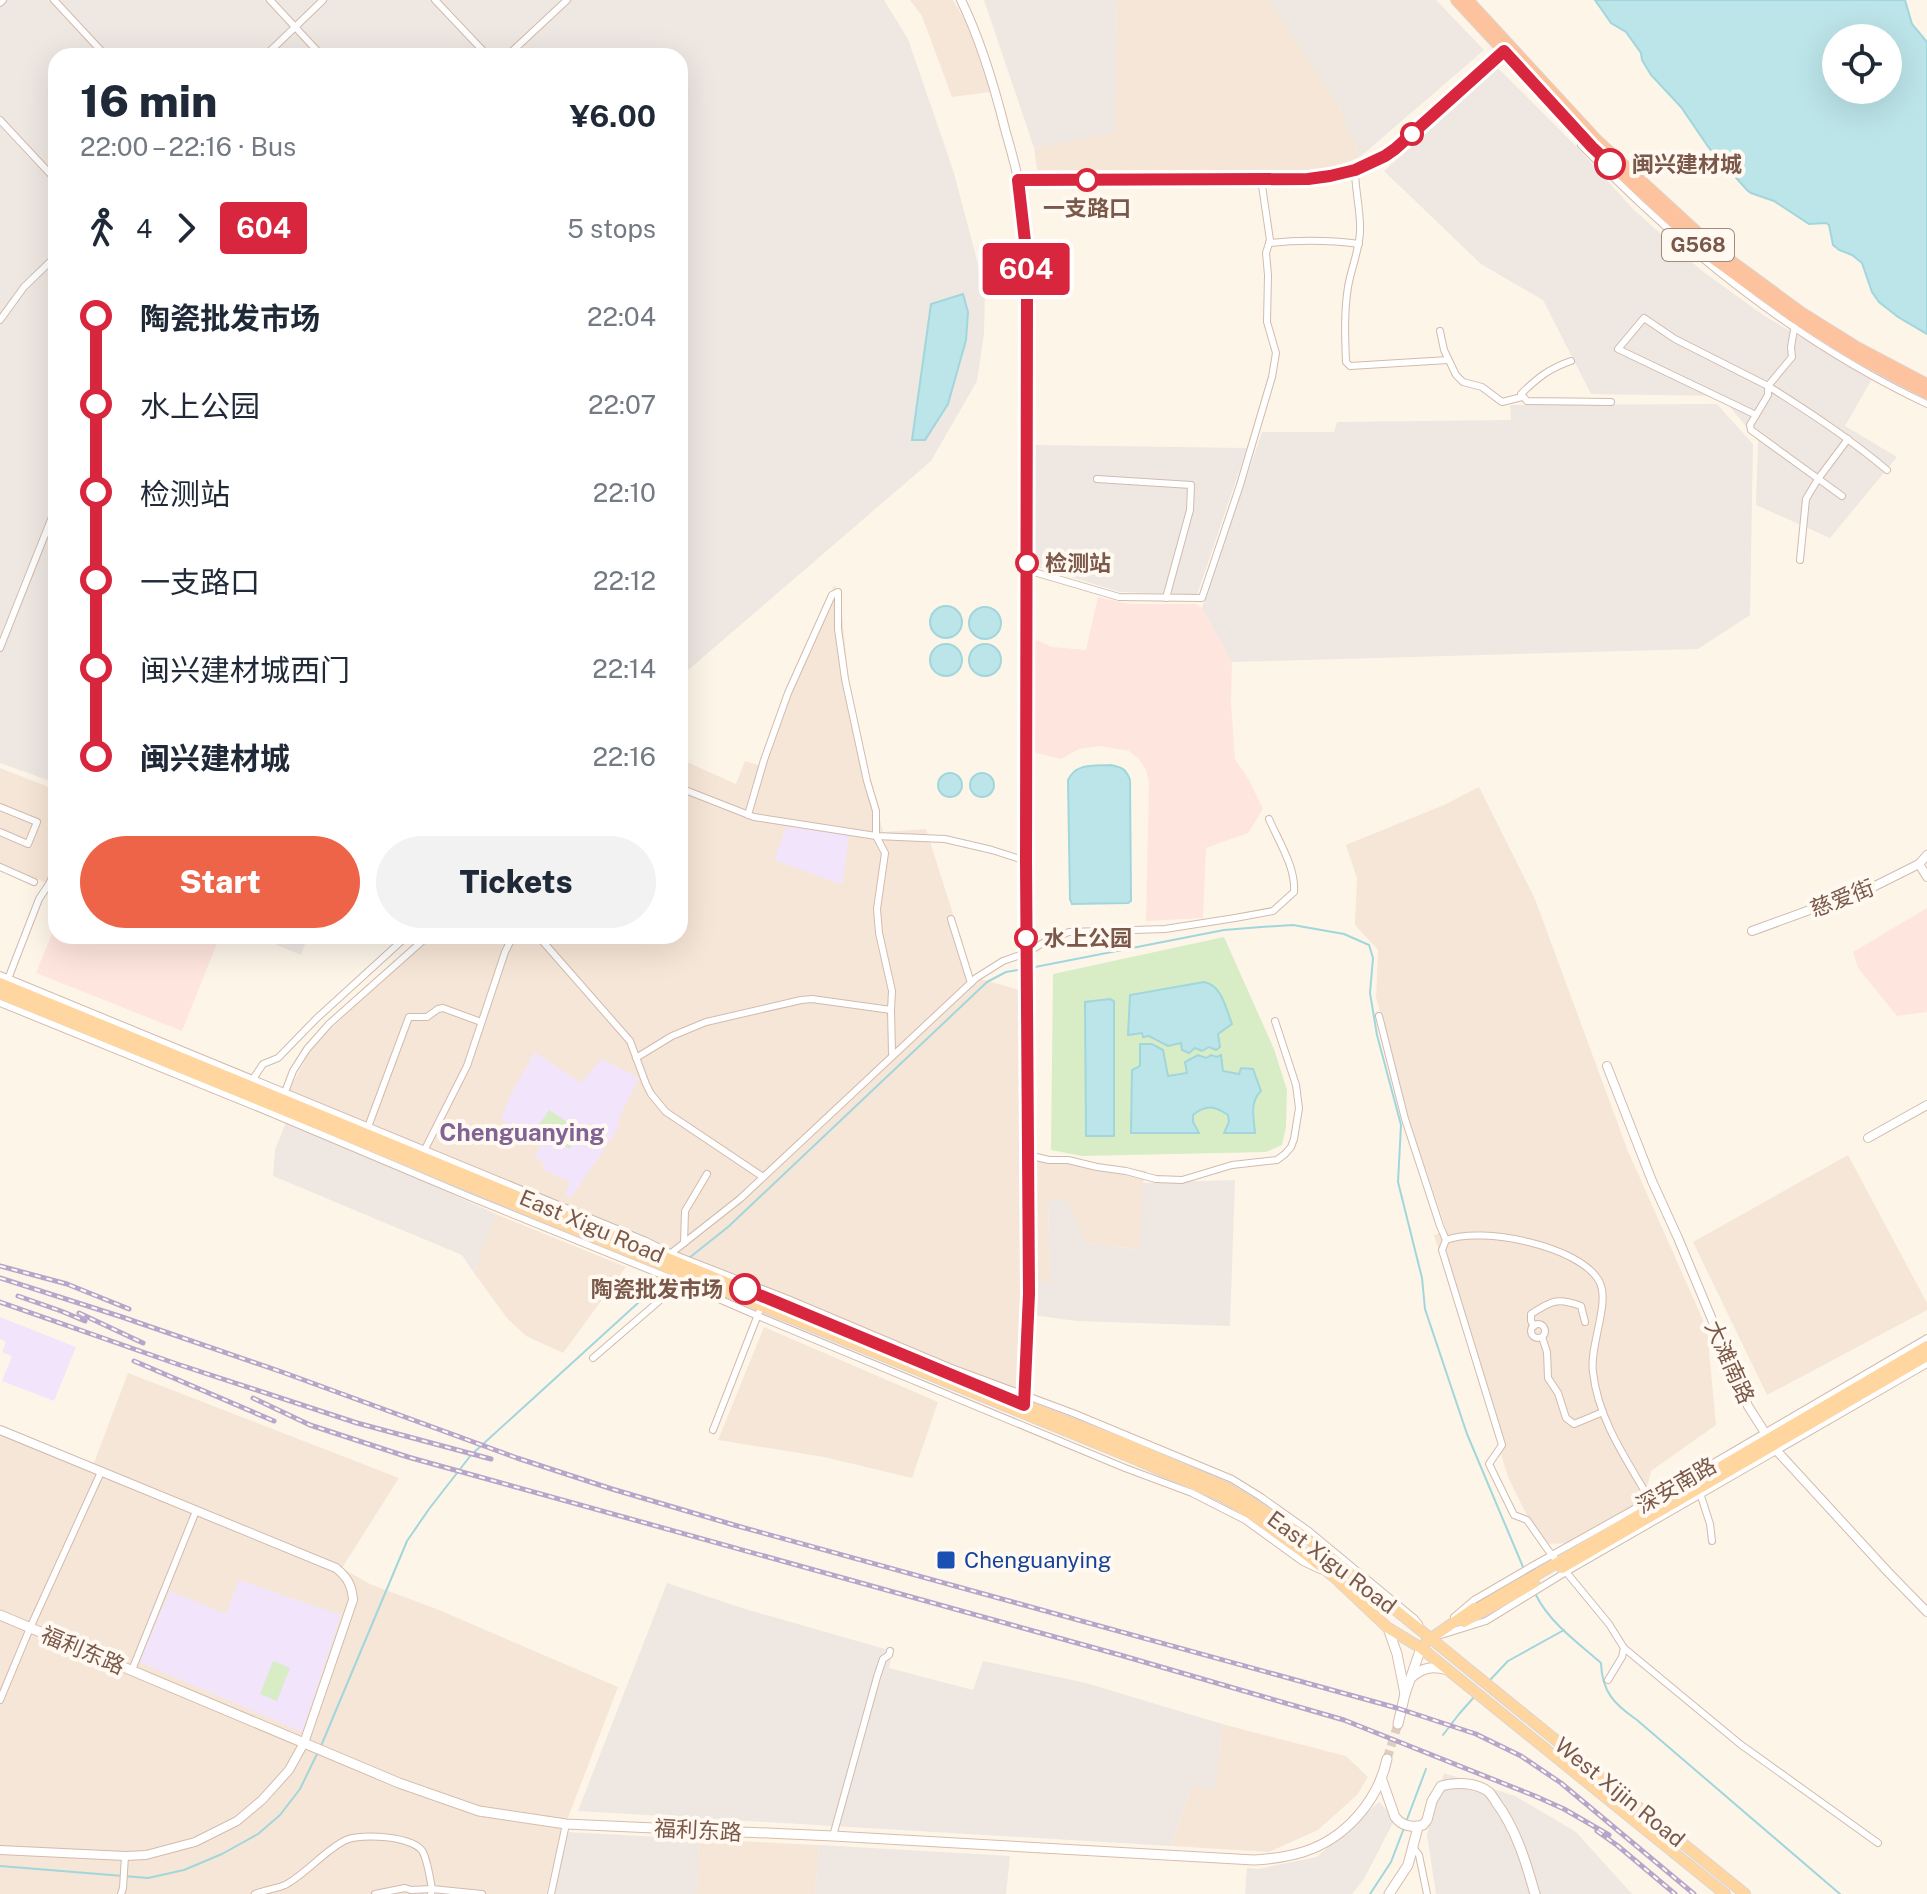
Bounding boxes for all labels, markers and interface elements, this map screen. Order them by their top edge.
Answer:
map controls [1822,24,1902,104]
button: locate [1822,24,1902,104]
text: 16 min [80,75,217,127]
text: ¥6.00 [570,98,656,134]
unlabelled marker [1401,123,1423,145]
text: 22:00 – 22:16 · Bus [80,131,296,162]
marker: 闽兴建材城 [1595,149,1625,179]
place label: 闽兴建材城 [1632,151,1742,177]
marker: 一支路口 [1076,169,1098,191]
place label: 一支路口 [1043,195,1131,221]
icon: walk [80,206,124,250]
icon: forward [164,206,208,250]
text: 604 [236,211,291,244]
text: 4 [136,213,152,244]
text: 5 stops [567,213,656,244]
road number: G568 [1662,229,1734,261]
line badge: 604 [980,243,1072,295]
text: 604 [999,252,1053,285]
text: 陶瓷批发市场 [140,300,320,336]
text: 22:04 [587,301,656,332]
text: 水上公园 [140,388,260,424]
text: 22:07 [588,389,656,420]
text: 检测站 [140,476,230,512]
text: 22:10 [593,477,656,508]
place label: 检测站 [1045,550,1111,576]
marker: 检测站 [1016,552,1038,574]
text: 一支路口 [140,564,260,600]
text: 22:12 [593,565,656,596]
text: 闽兴建材城西门 [140,652,350,688]
text: 22:14 [592,653,656,684]
text: 闽兴建材城 [140,740,290,776]
text: 22:16 [592,741,656,772]
button: Start [80,836,360,928]
button: Tickets [376,836,656,928]
street label: 慈爱街 [1807,874,1877,922]
place label: 水上公园 [1044,925,1132,951]
marker: 水上公园 [1015,927,1037,949]
district label: Chenguanying [439,1118,605,1146]
street label: East Xigu Road [516,1184,668,1268]
marker: 陶瓷批发市场 [730,1274,760,1304]
place label: 陶瓷批发市场 [591,1276,723,1302]
street label: 大滩南路 [1700,1317,1760,1407]
street label: 深安南路 [1631,1452,1721,1518]
street label: East Xigu Road [1263,1505,1401,1619]
place label: Chenguanying [964,1547,1111,1573]
marker: Chenguanying [935,1549,957,1571]
street label: 福利东路 [37,1621,129,1679]
street label: West Xijin Road [1550,1732,1690,1852]
street label: 福利东路 [653,1815,743,1845]

